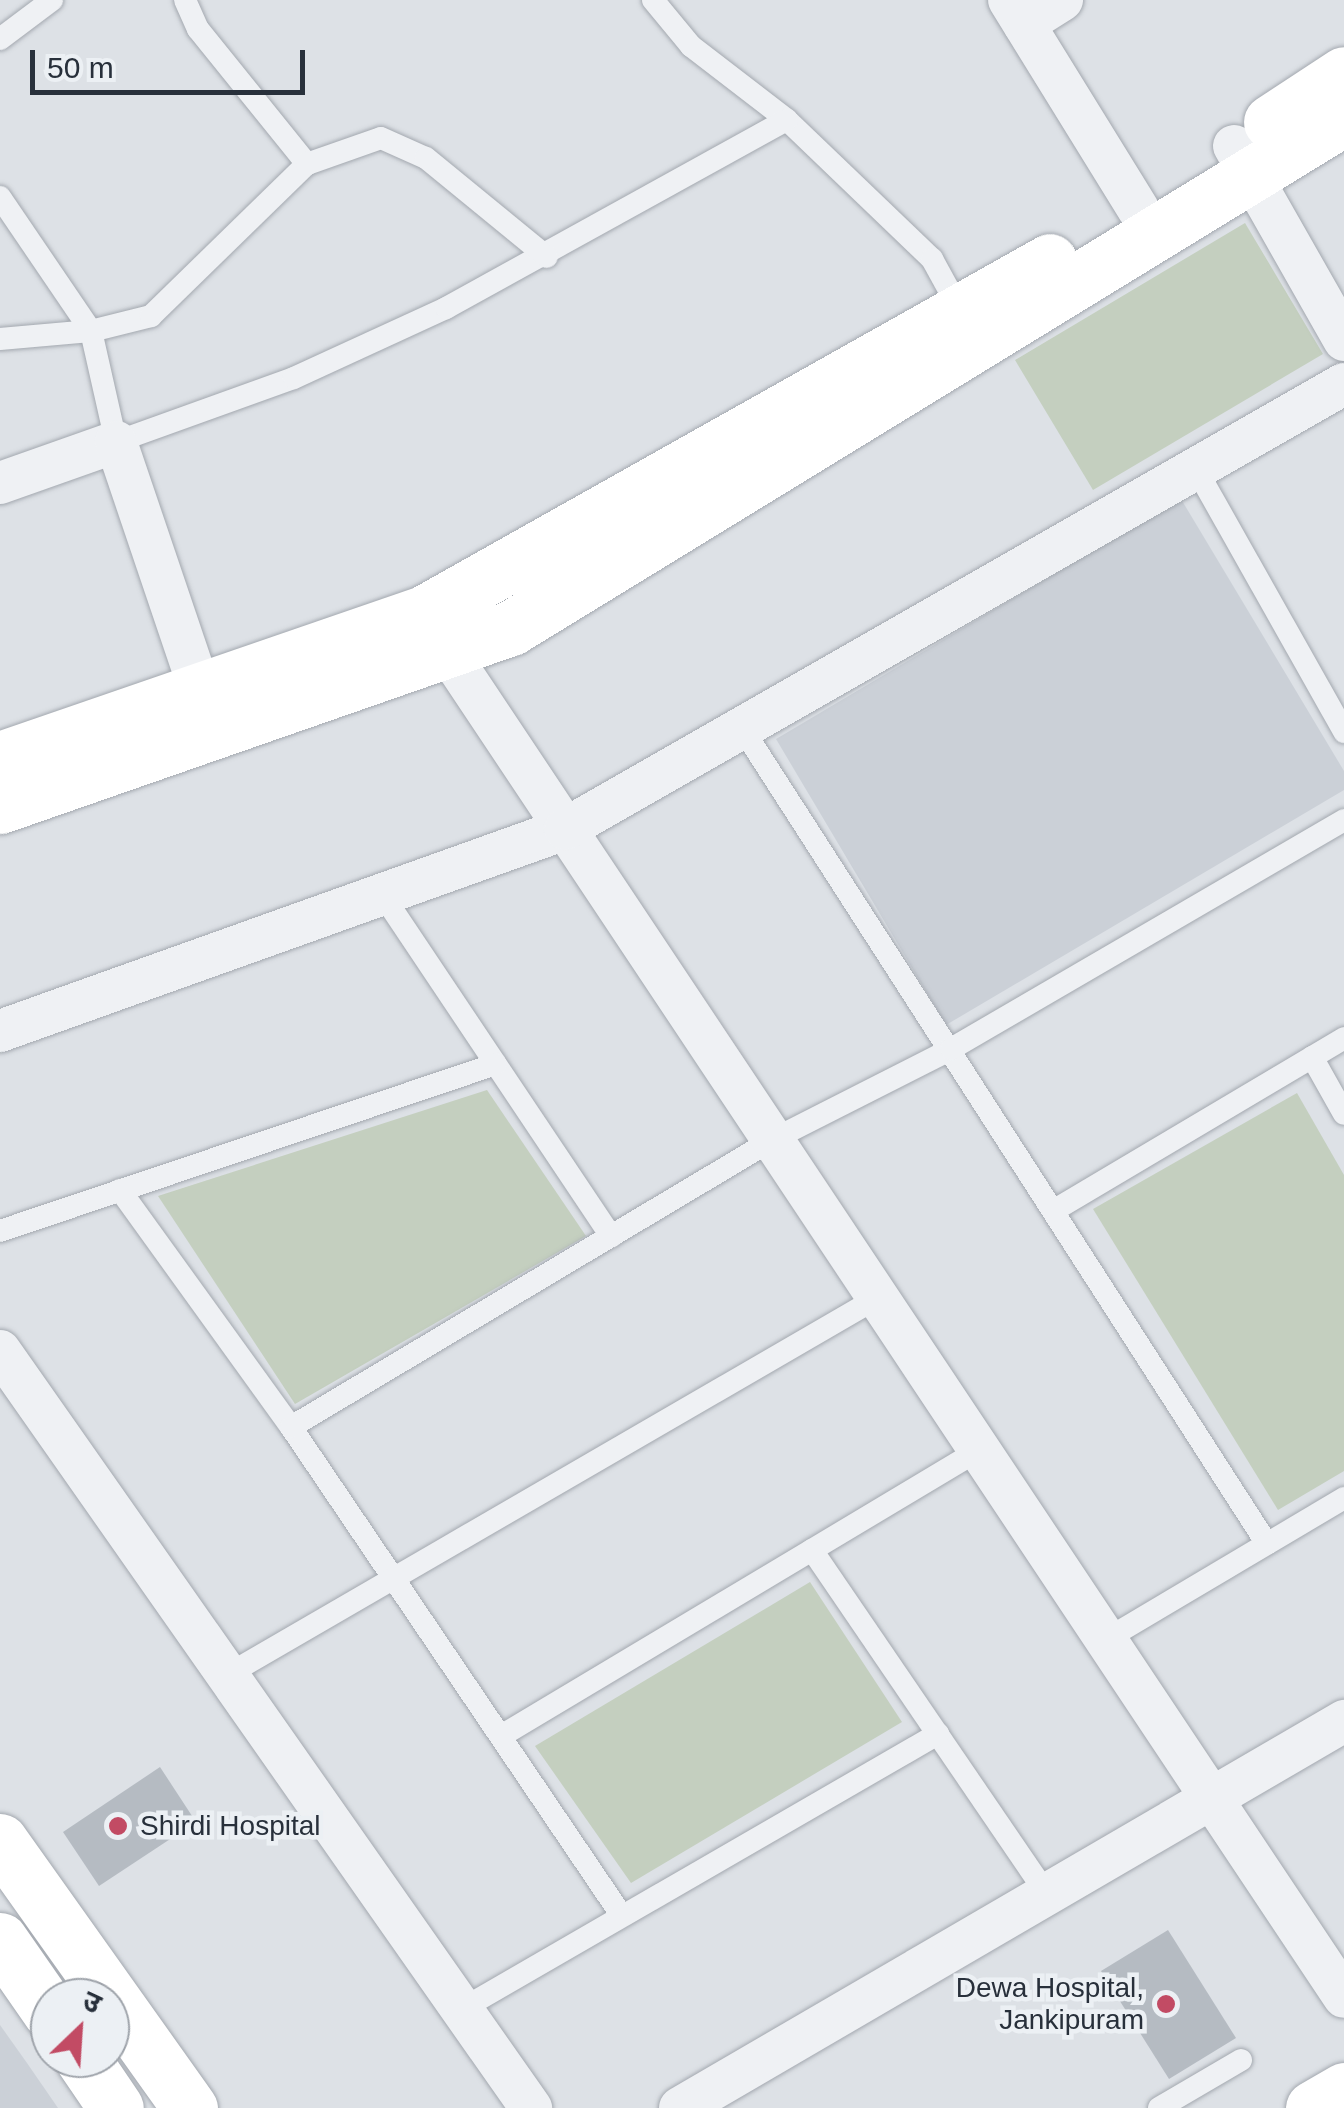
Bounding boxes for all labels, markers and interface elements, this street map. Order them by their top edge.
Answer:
scale bar [35,30,310,92]
text: 50 m [47,51,114,84]
place label: Shirdi Hospital [140,1809,321,1843]
marker: Shirdi Hospital [105,1813,131,1839]
place label: Dewa Hospital, Jankipuram [956,1971,1144,2037]
north arrow [30,1978,130,2078]
text: उ [78,1985,106,2020]
marker: Dewa Hospital, Jankipuram [1153,1991,1179,2017]

